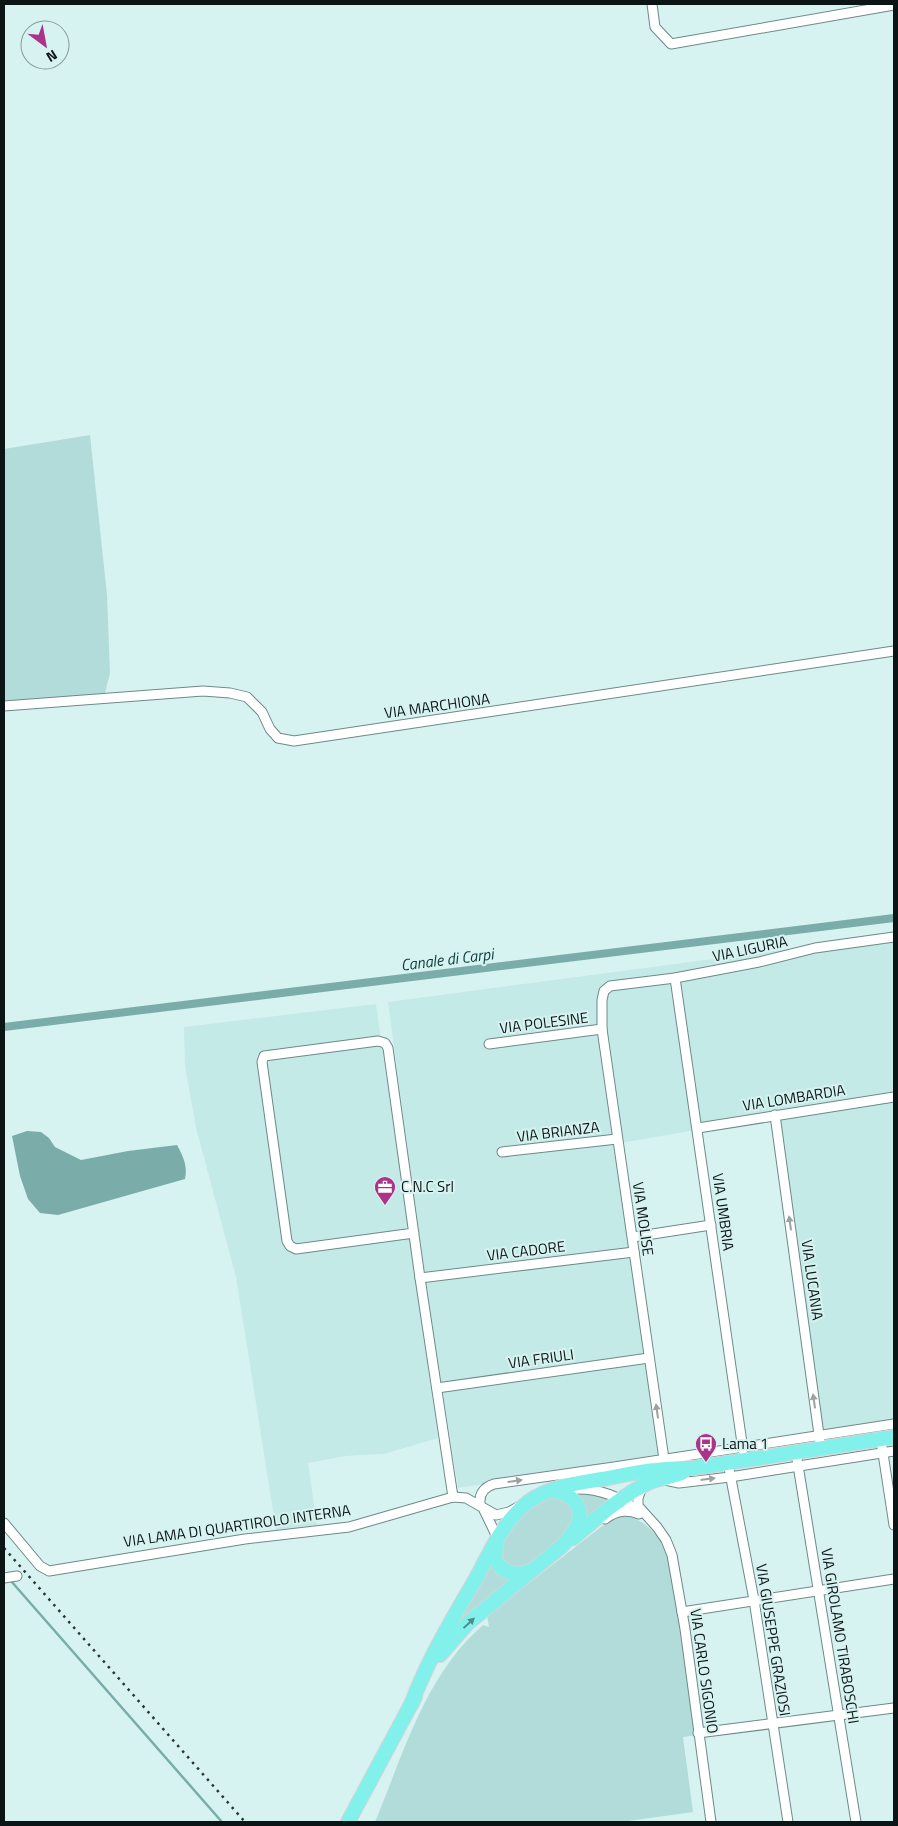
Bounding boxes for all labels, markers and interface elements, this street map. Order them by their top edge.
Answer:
north arrow [20,20,70,70]
text: N [42,45,62,68]
street label: VIA MARCHIONA [383,687,491,724]
street label: VIA LIGURIA [710,929,790,968]
water label: Canale di Carpi [399,941,496,977]
street label: VIA POLESINE [498,1006,590,1039]
street label: VIA LOMBARDIA [741,1078,847,1117]
street label: VIA BRIANZA [515,1115,601,1148]
street label: VIA UMBRIA [707,1172,740,1252]
office icon: C.N.C Srl [373,1175,397,1206]
place label: C.N.C Srl [401,1175,454,1198]
street label: VIA MOLISE [627,1180,660,1257]
one-way arrow [786,1214,794,1230]
street label: VIA CADORE [485,1234,566,1267]
street label: VIA LUCANIA [795,1238,830,1322]
street label: VIA FRIULI [507,1343,575,1374]
one-way arrow [810,1393,818,1409]
one-way arrow [652,1402,660,1418]
bus stop icon: Lama 1 [694,1432,718,1463]
place label: Lama 1 [722,1432,768,1455]
one-way arrow [700,1475,716,1483]
one-way arrow [507,1477,523,1485]
street label: VIA LAMA DI QUARTIROLO INTERNA [122,1498,352,1553]
street label: VIA GIROLAMO TIRABOSCHI [815,1546,866,1725]
street label: VIA GIUSEPPE GRAZIOSI [750,1562,797,1718]
street label: VIA CARLO SIGONIO [684,1607,725,1735]
one-way arrow [463,1617,476,1628]

